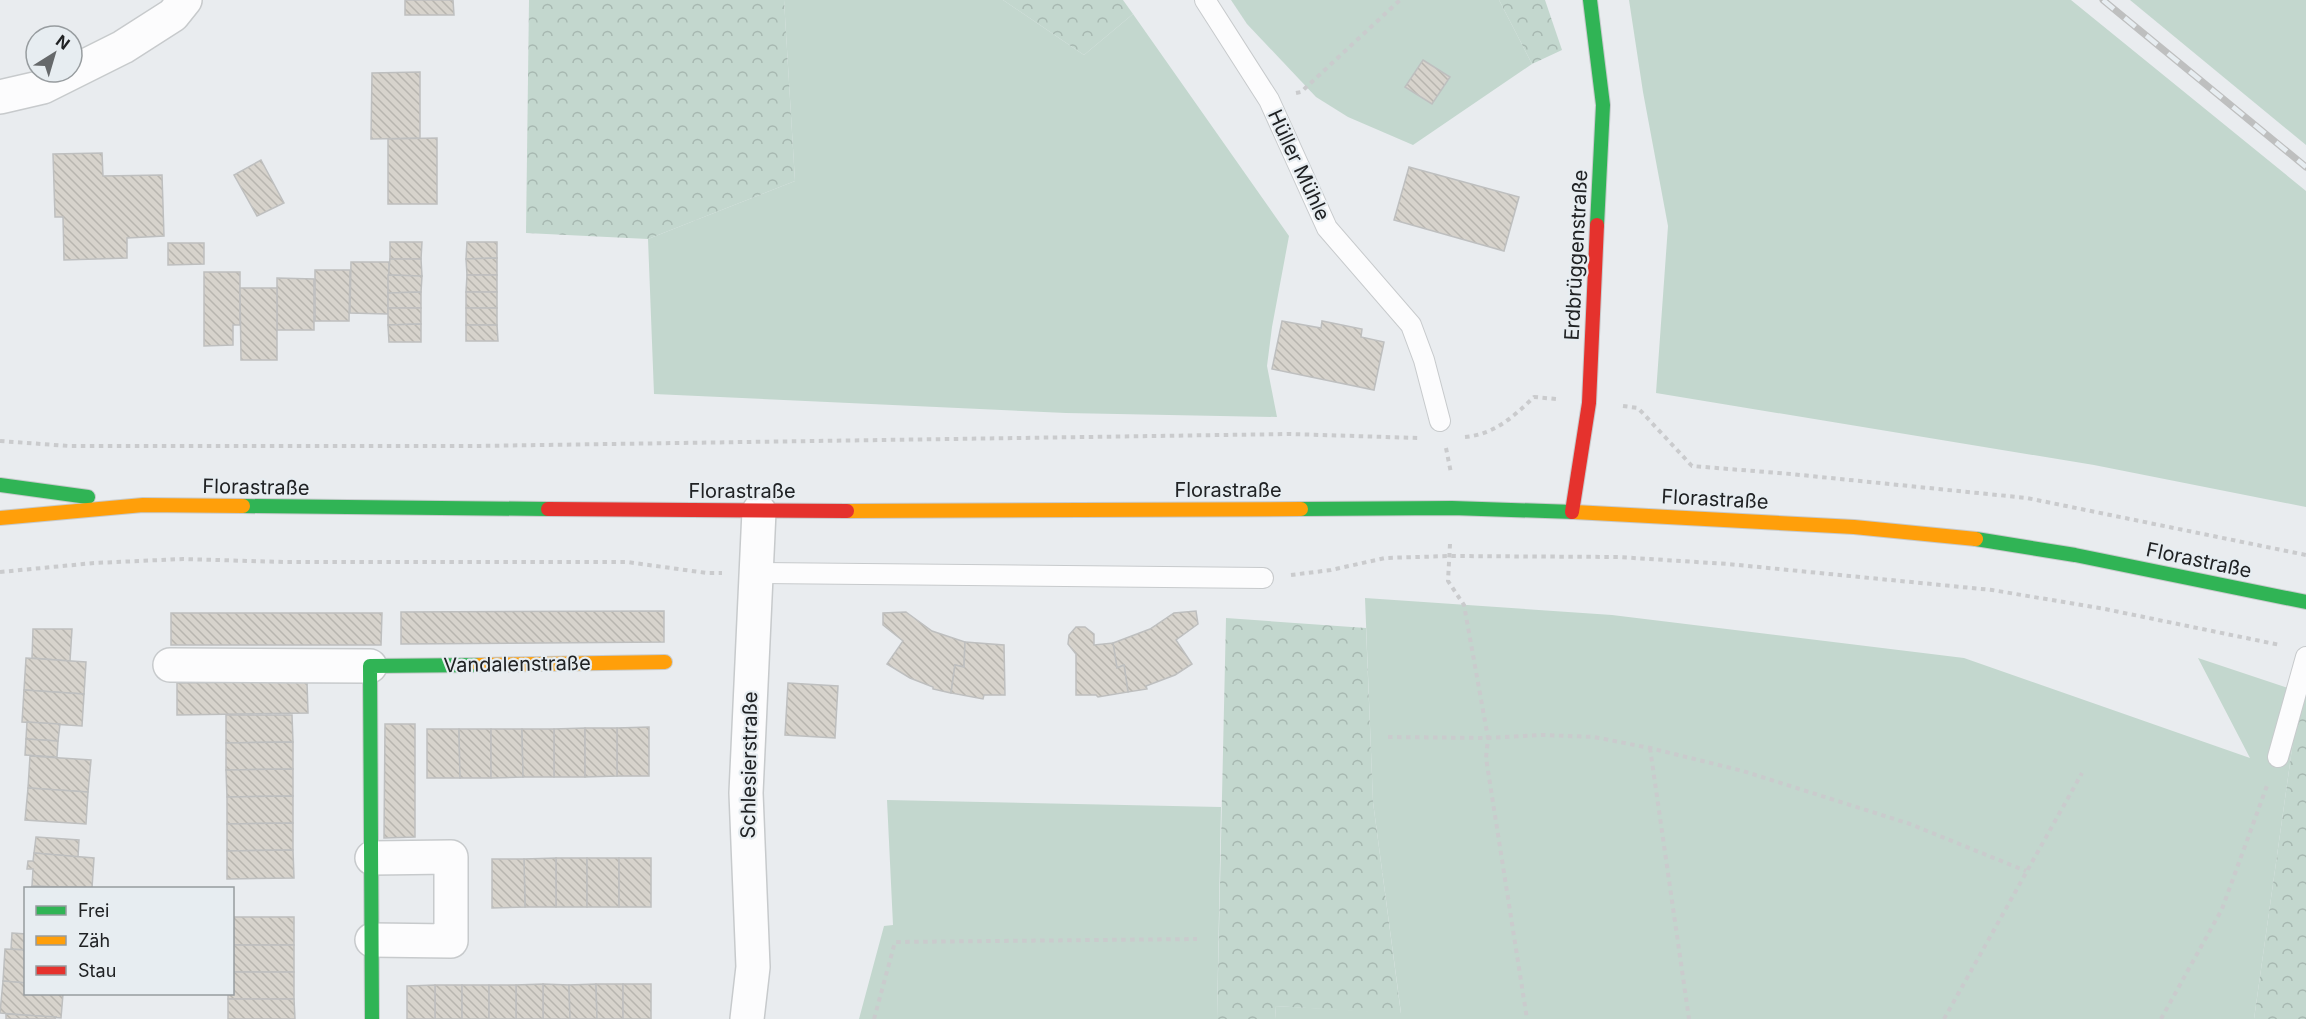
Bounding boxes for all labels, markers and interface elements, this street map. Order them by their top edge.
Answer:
north arrow [24,24,84,84]
text: N [52,30,74,54]
street label: Hüller Mühle [1263,106,1335,224]
street label: Erdbrüggenstraße [1560,169,1592,341]
street label: Florastraße [202,474,310,500]
street label: Florastraße [1174,478,1282,502]
street label: Florastraße [688,479,796,503]
street label: Florastraße [1661,484,1769,514]
street label: Florastraße [2144,537,2254,583]
street label: Vandalenstraße [443,651,591,677]
street label: Schlesierstraße [736,691,762,839]
legend [24,887,234,995]
text: Frei [78,900,109,921]
text: Zäh [78,930,110,951]
text: Stau [78,960,116,981]

